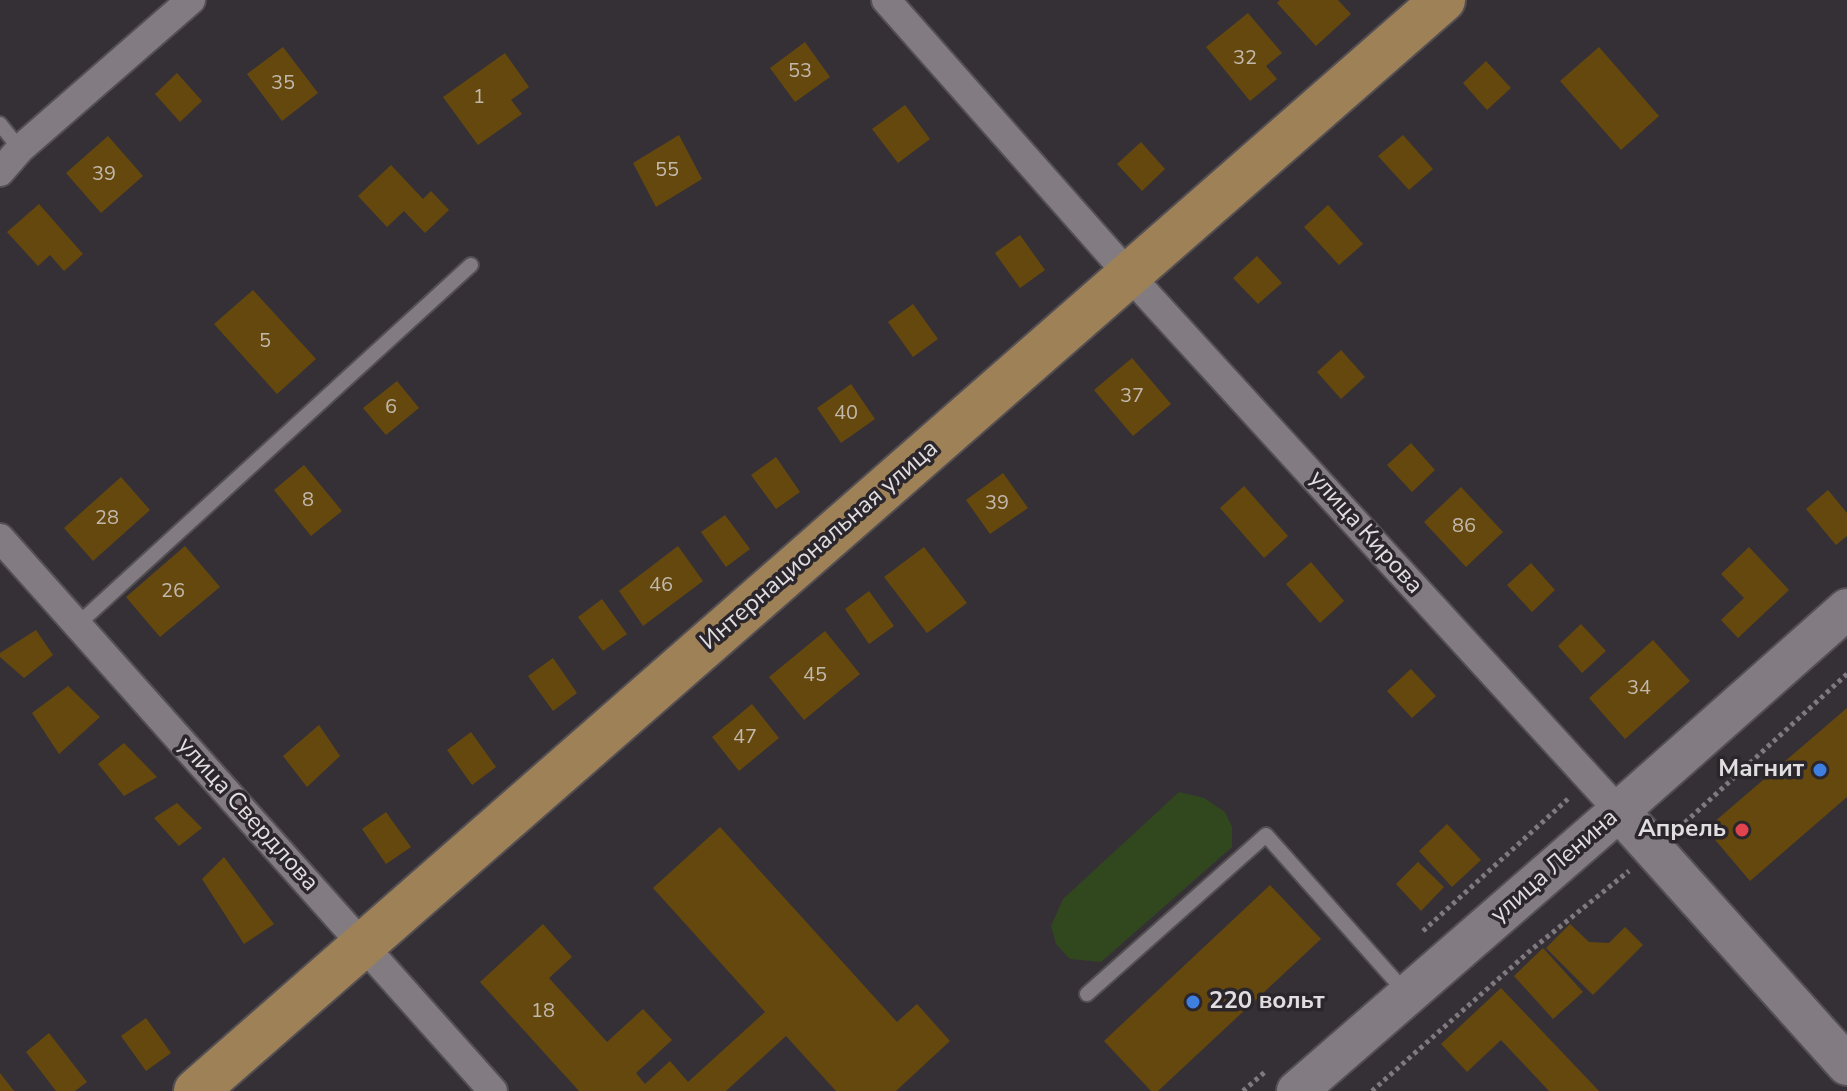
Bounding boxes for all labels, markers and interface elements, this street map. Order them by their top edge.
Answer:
house number: 32 [1233,47,1257,71]
house number: 53 [788,60,812,84]
house number: 35 [271,72,295,96]
house number: 1 [473,86,485,110]
house number: 55 [655,159,679,183]
house number: 39 [92,163,116,187]
house number: 5 [259,330,271,354]
house number: 37 [1120,385,1144,409]
house number: 6 [385,396,397,420]
house number: 40 [834,402,858,426]
street label: Интернациональная улица [695,435,945,657]
street label: улица Кирова [1302,465,1428,601]
house number: 8 [302,489,314,513]
house number: 39 [985,492,1009,516]
house number: 28 [95,507,119,531]
house number: 86 [1452,515,1476,539]
house number: 46 [649,574,673,598]
house number: 26 [161,580,185,604]
house number: 45 [803,664,827,688]
house number: 34 [1627,677,1651,701]
house number: 47 [733,726,757,750]
street label: улица Свердлова [170,732,324,898]
place label: Магнит [1718,756,1804,784]
marker: Магнит [1811,761,1829,779]
street label: улица Ленина [1486,804,1624,930]
place label: Апрель [1638,816,1726,844]
marker: Апрель [1733,821,1751,839]
place label: 220 вольт [1209,988,1325,1016]
marker: 220 вольт [1184,993,1202,1011]
house number: 18 [531,1000,555,1024]

